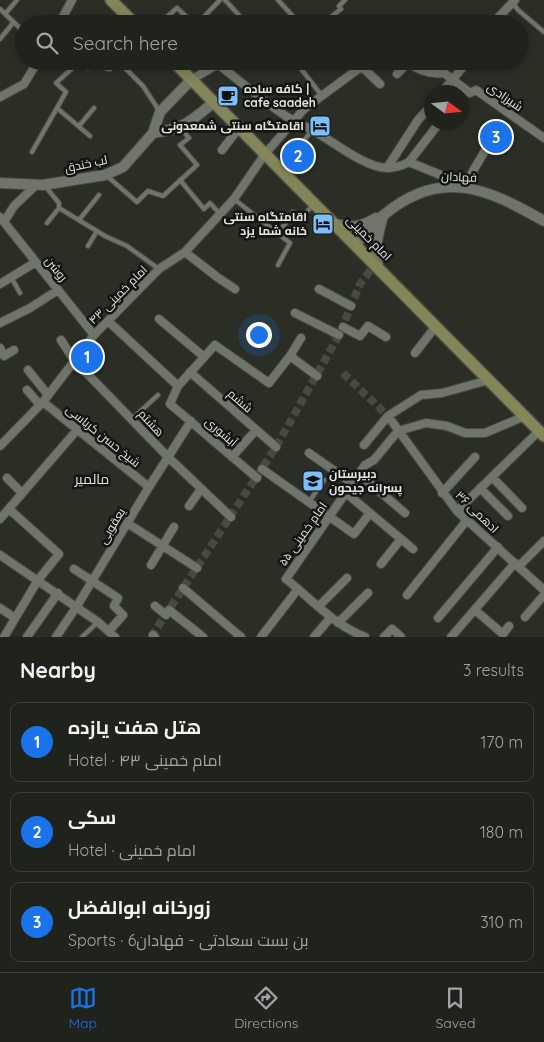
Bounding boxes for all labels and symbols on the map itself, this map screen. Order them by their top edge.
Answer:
street label: شیرزادی [485,79,526,114]
place label: کافه ساده | cafe saadeh [244,81,316,110]
cafe icon: کافه ساده | cafe saadeh [216,84,240,108]
north arrow [424,85,469,130]
hotel icon: اقامتگاه سنتی شمعدونی [308,114,332,138]
place label: اقامتگاه سنتی شمعدونی [161,118,304,134]
pin: 3 [480,118,512,156]
pin: 2 [282,137,314,175]
street label: لب خندق [63,152,109,175]
street label: فهادان [441,168,477,185]
place label: اقامتگاه سنتی خانه شما یزد [223,209,307,239]
hotel icon: اقامتگاه سنتی خانه شما یزد [311,212,335,236]
street label: امام خمینی [343,212,395,264]
street label: روشن [42,253,71,284]
street label: امام خمینی ۴۳ [85,262,151,328]
your location [246,322,272,348]
pin: 1 [71,338,103,376]
street label: ششم [224,386,256,416]
street label: شیخ حسن کرباسی [63,401,143,471]
street label: هشتم [134,406,168,440]
street label: آبشوری [202,414,241,450]
place label: دبیرستان پسرانه جیحون [329,466,403,497]
school or university icon: دبیرستان پسرانه جیحون [301,469,325,493]
district label: مالمیر [74,470,109,488]
street label: ادهمی ۳۶ [453,487,502,536]
street label: امام خمینی ۵۵ [275,499,331,569]
street label: یعقوبی [95,504,129,546]

